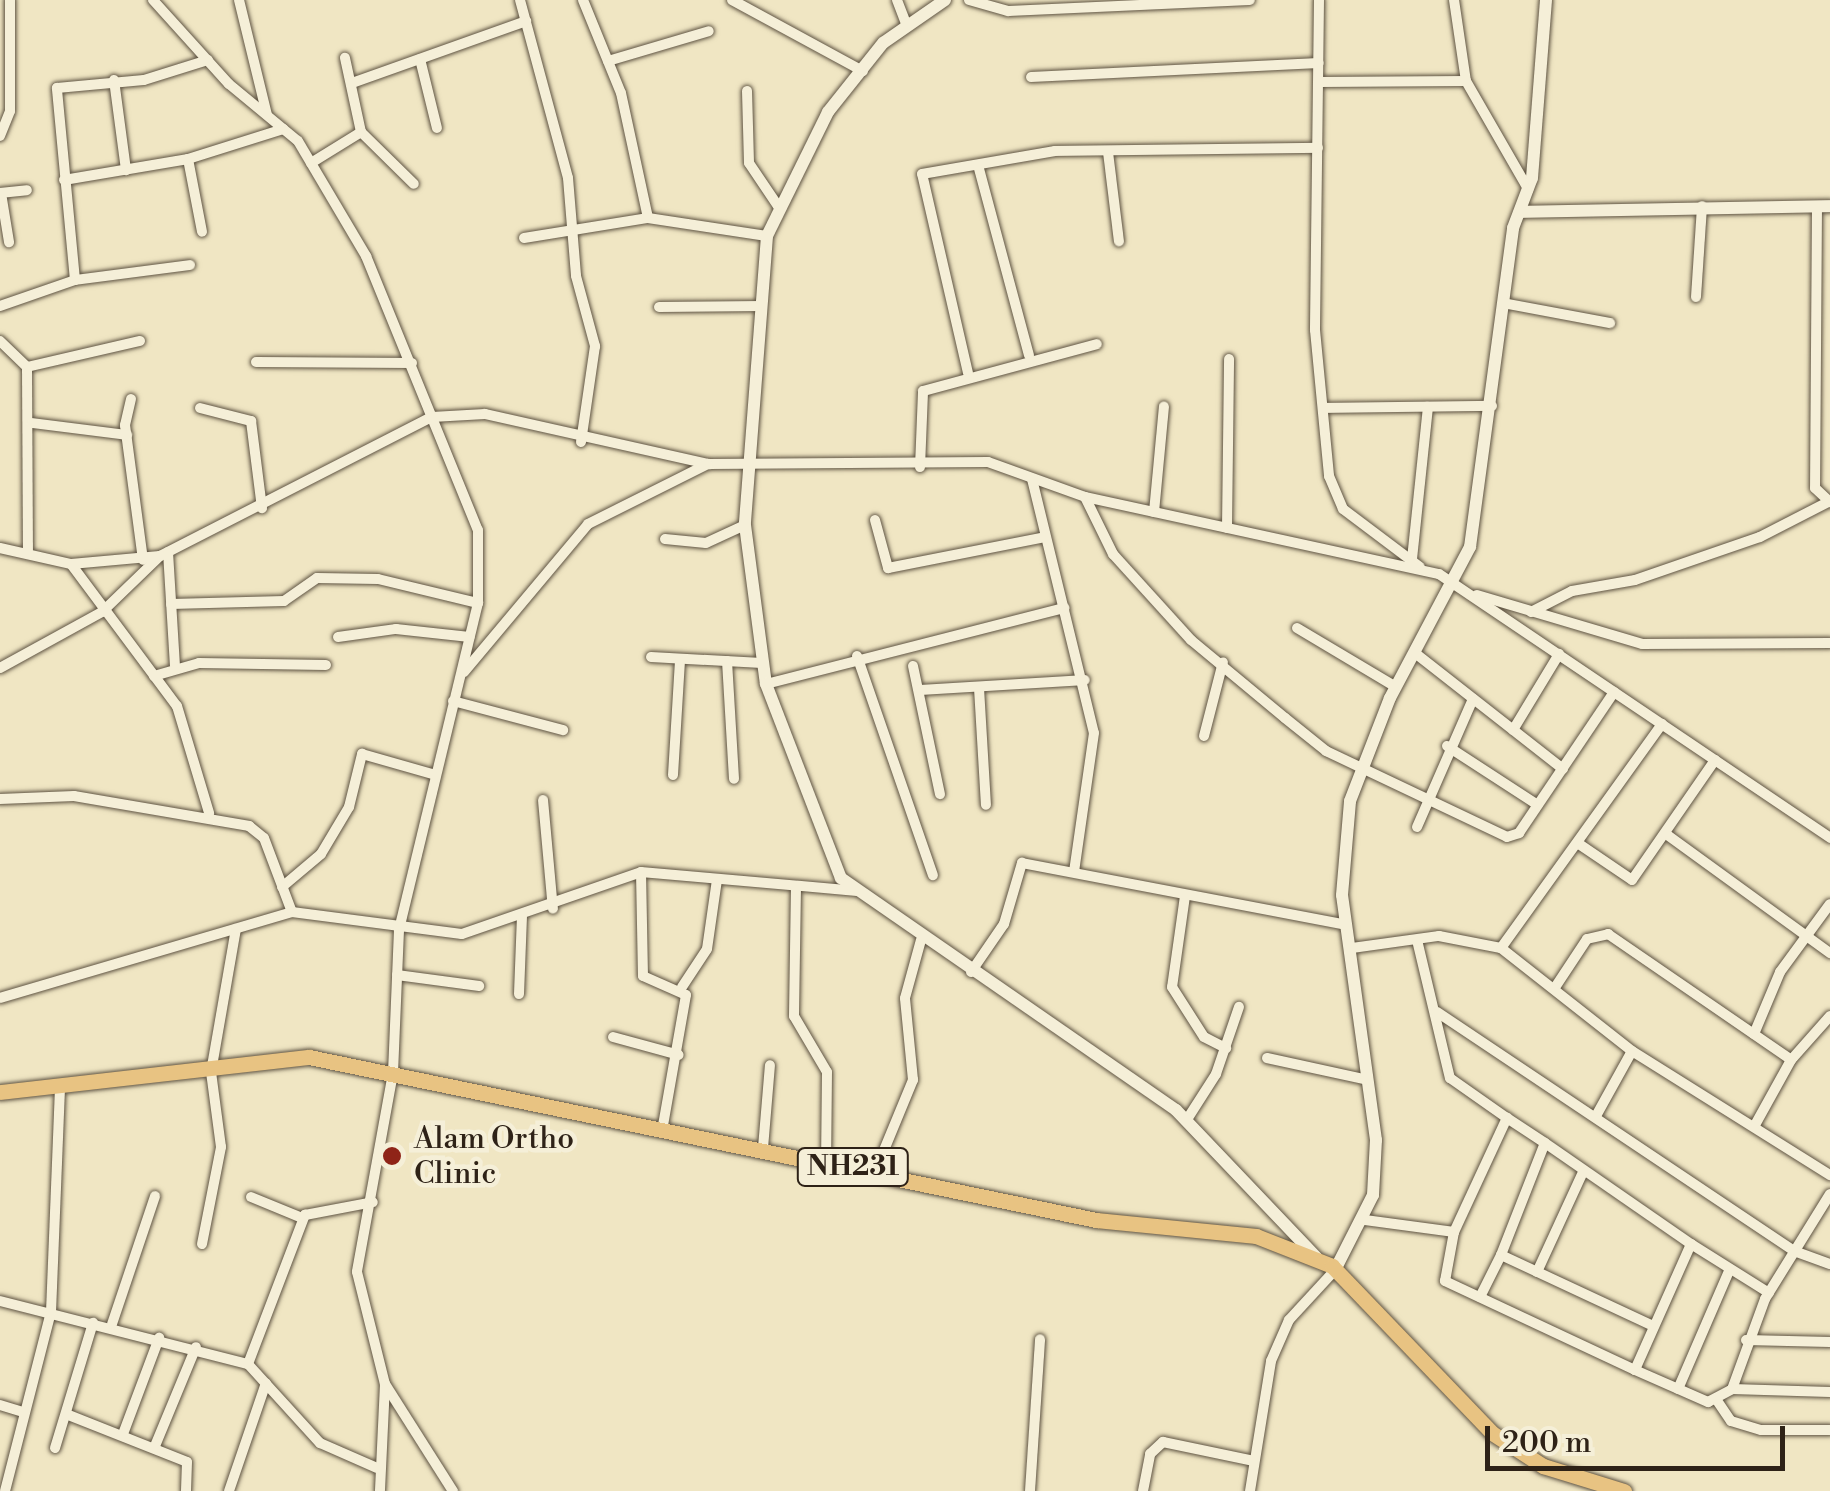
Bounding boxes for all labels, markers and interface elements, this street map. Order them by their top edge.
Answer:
place label: Alam Ortho Clinic [414,1121,574,1192]
marker: Alam Ortho Clinic [379,1143,405,1169]
road number: NH231 [796,1144,910,1190]
scale bar [1490,1406,1790,1468]
text: 200 m [1502,1424,1591,1462]

